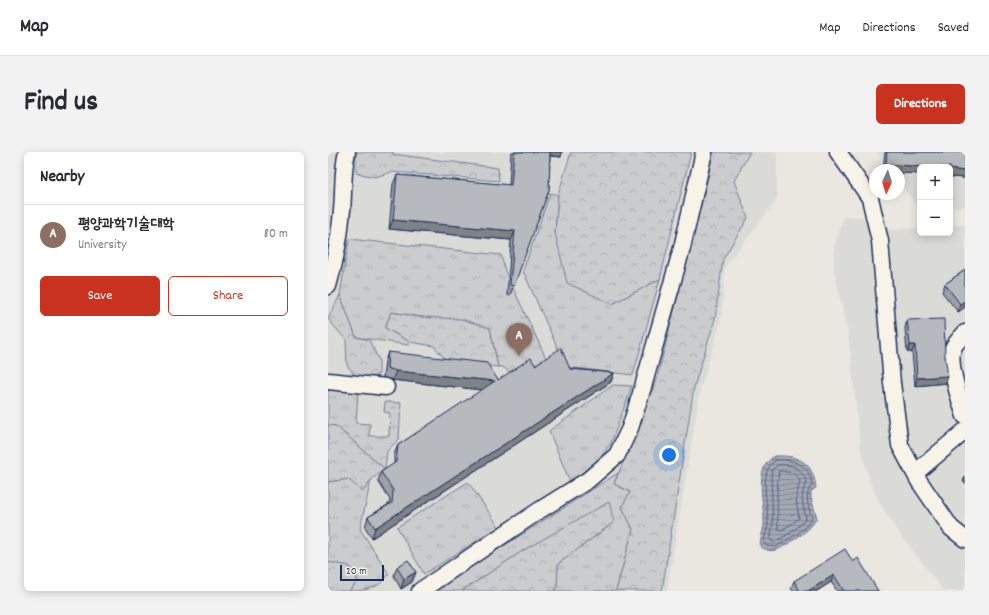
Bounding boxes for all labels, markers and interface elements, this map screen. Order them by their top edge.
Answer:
text: Map [20,14,49,41]
text: Map [819,18,841,38]
text: Directions [863,18,916,38]
text: Saved [938,18,969,38]
text: Find us [24,84,98,124]
button: Directions [876,84,965,124]
north arrow [869,164,905,200]
map controls [917,164,953,236]
button: + [917,164,953,200]
text: Nearby [40,166,84,190]
button: − [917,200,953,236]
text: 평양과학기술대학 [78,214,175,236]
text: A [49,225,57,244]
text: 80 m [264,225,288,244]
text: University [78,236,127,255]
button: Save [40,276,160,316]
button: Share [168,276,288,316]
pin: A [506,323,532,356]
your location [659,445,679,465]
scale bar [340,563,384,582]
text: 20 m [346,564,367,580]

